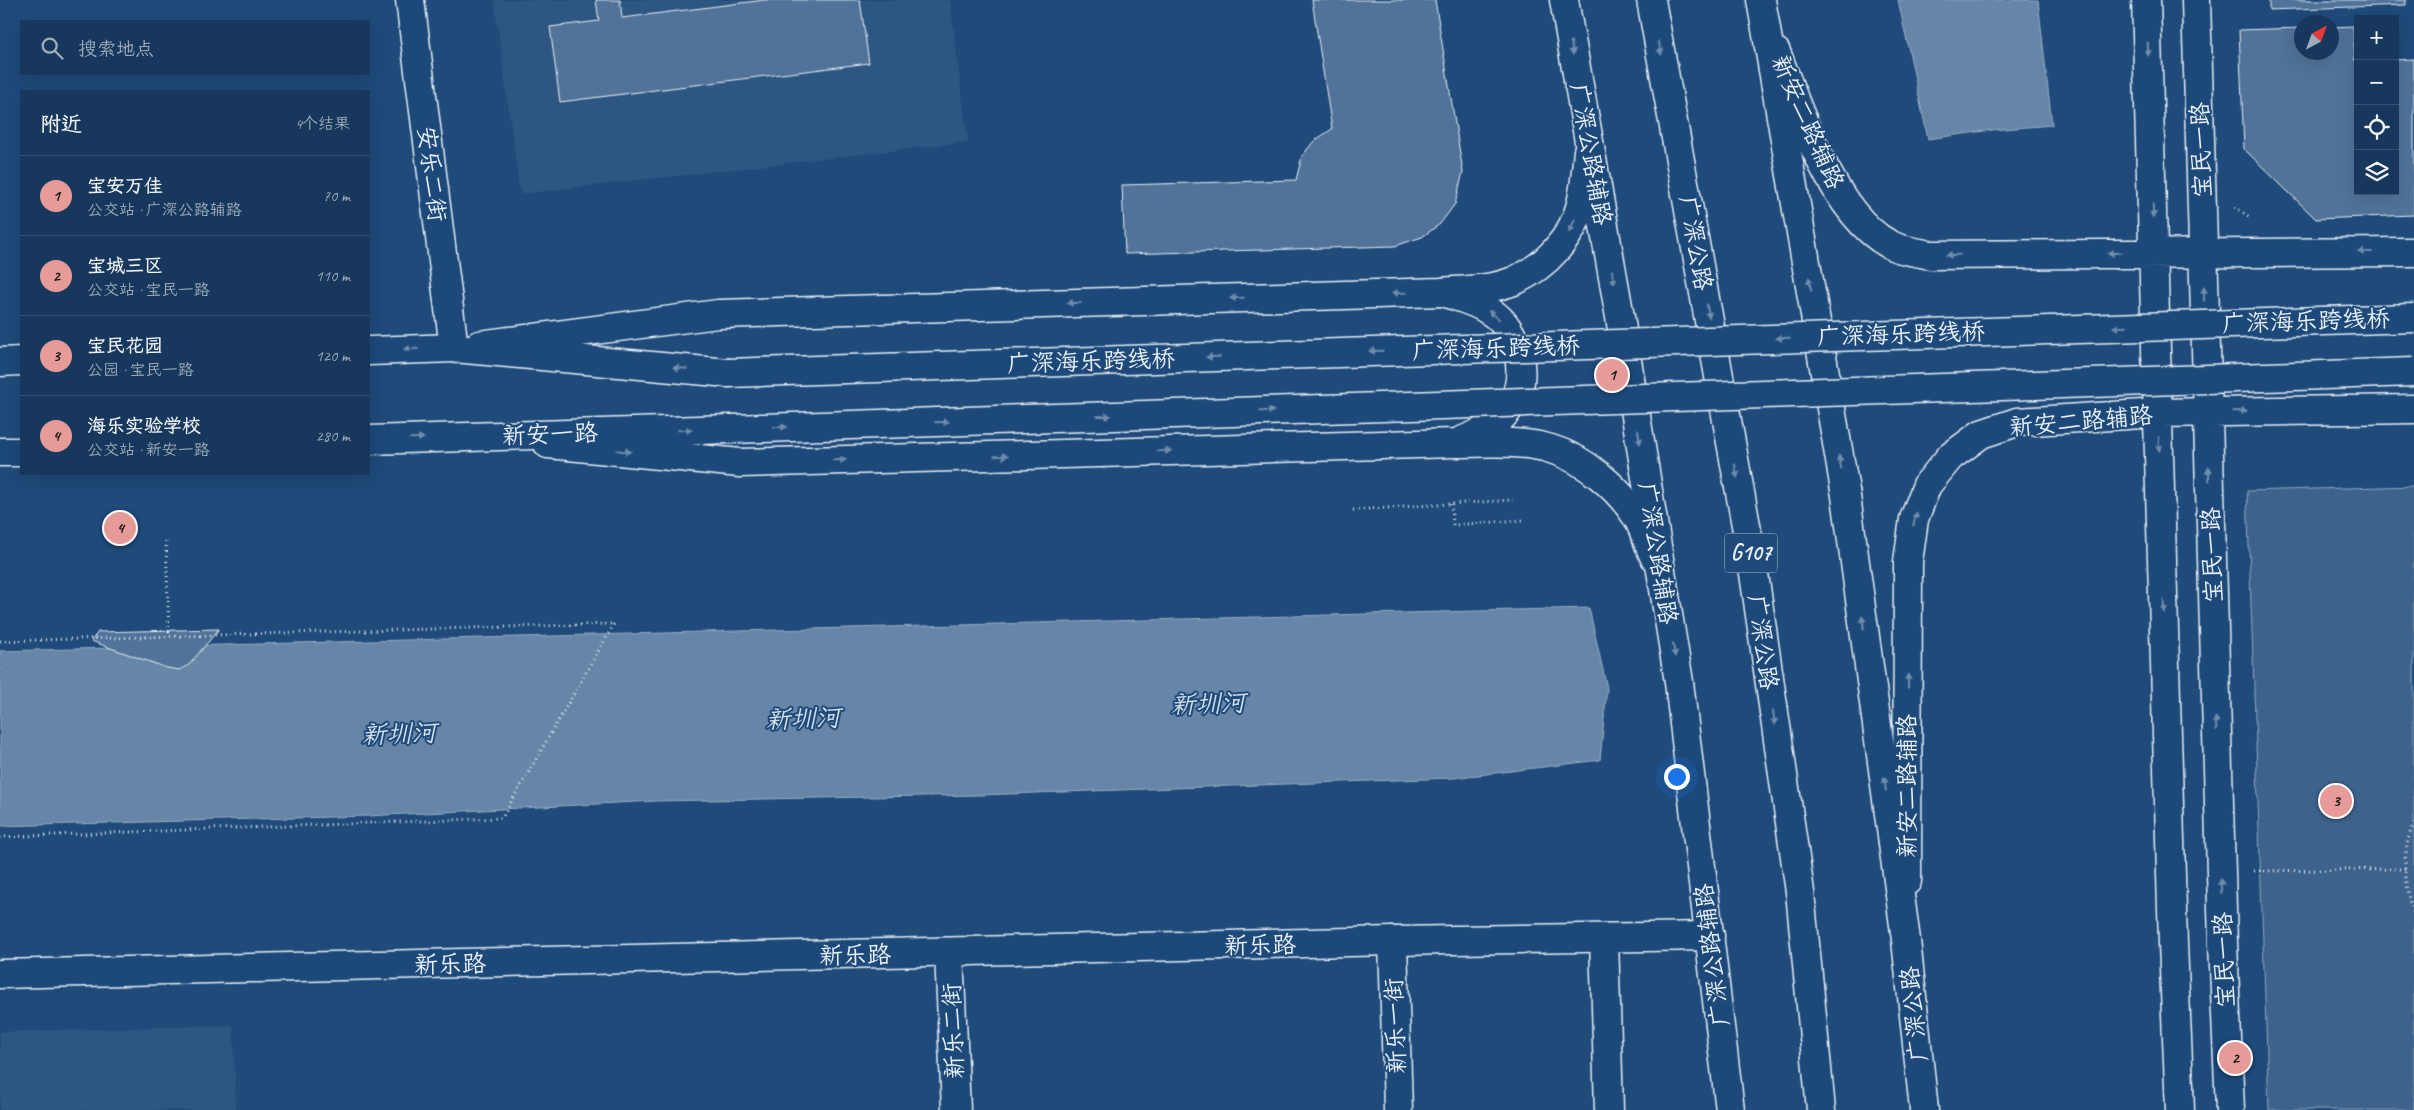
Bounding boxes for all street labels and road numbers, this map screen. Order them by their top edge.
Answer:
street label: 新安二路辅路 [1765,50,1851,194]
street label: 广深公路辅路 [1564,80,1618,228]
street label: 宝民一路 [2184,102,2218,198]
street label: 安乐二街 [411,125,453,223]
street label: 广深公路 [1673,193,1719,293]
street label: 广深海乐跨线桥 [2222,303,2390,339]
street label: 广深海乐跨线桥 [1817,316,1985,352]
street label: 广深海乐跨线桥 [1412,330,1580,366]
street label: 广深海乐跨线桥 [1007,343,1175,379]
street label: 新安二路辅路 [2008,400,2154,442]
street label: 新安一路 [502,417,598,451]
street label: 广深公路辅路 [1632,480,1684,626]
street label: 宝民一路 [2195,507,2229,603]
road number: G107 [1725,534,1777,572]
street label: 广深公路 [1741,592,1785,692]
street label: 新安二路辅路 [1892,714,1922,858]
street label: 广深公路辅路 [1688,882,1736,1028]
street label: 宝民一路 [2207,912,2241,1008]
street label: 新乐路 [1224,929,1296,961]
street label: 新乐路 [819,939,891,971]
street label: 新乐路 [414,948,486,980]
street label: 广深公路 [1894,965,1934,1063]
street label: 新乐一街 [1378,978,1412,1074]
street label: 新乐二街 [936,983,970,1079]

